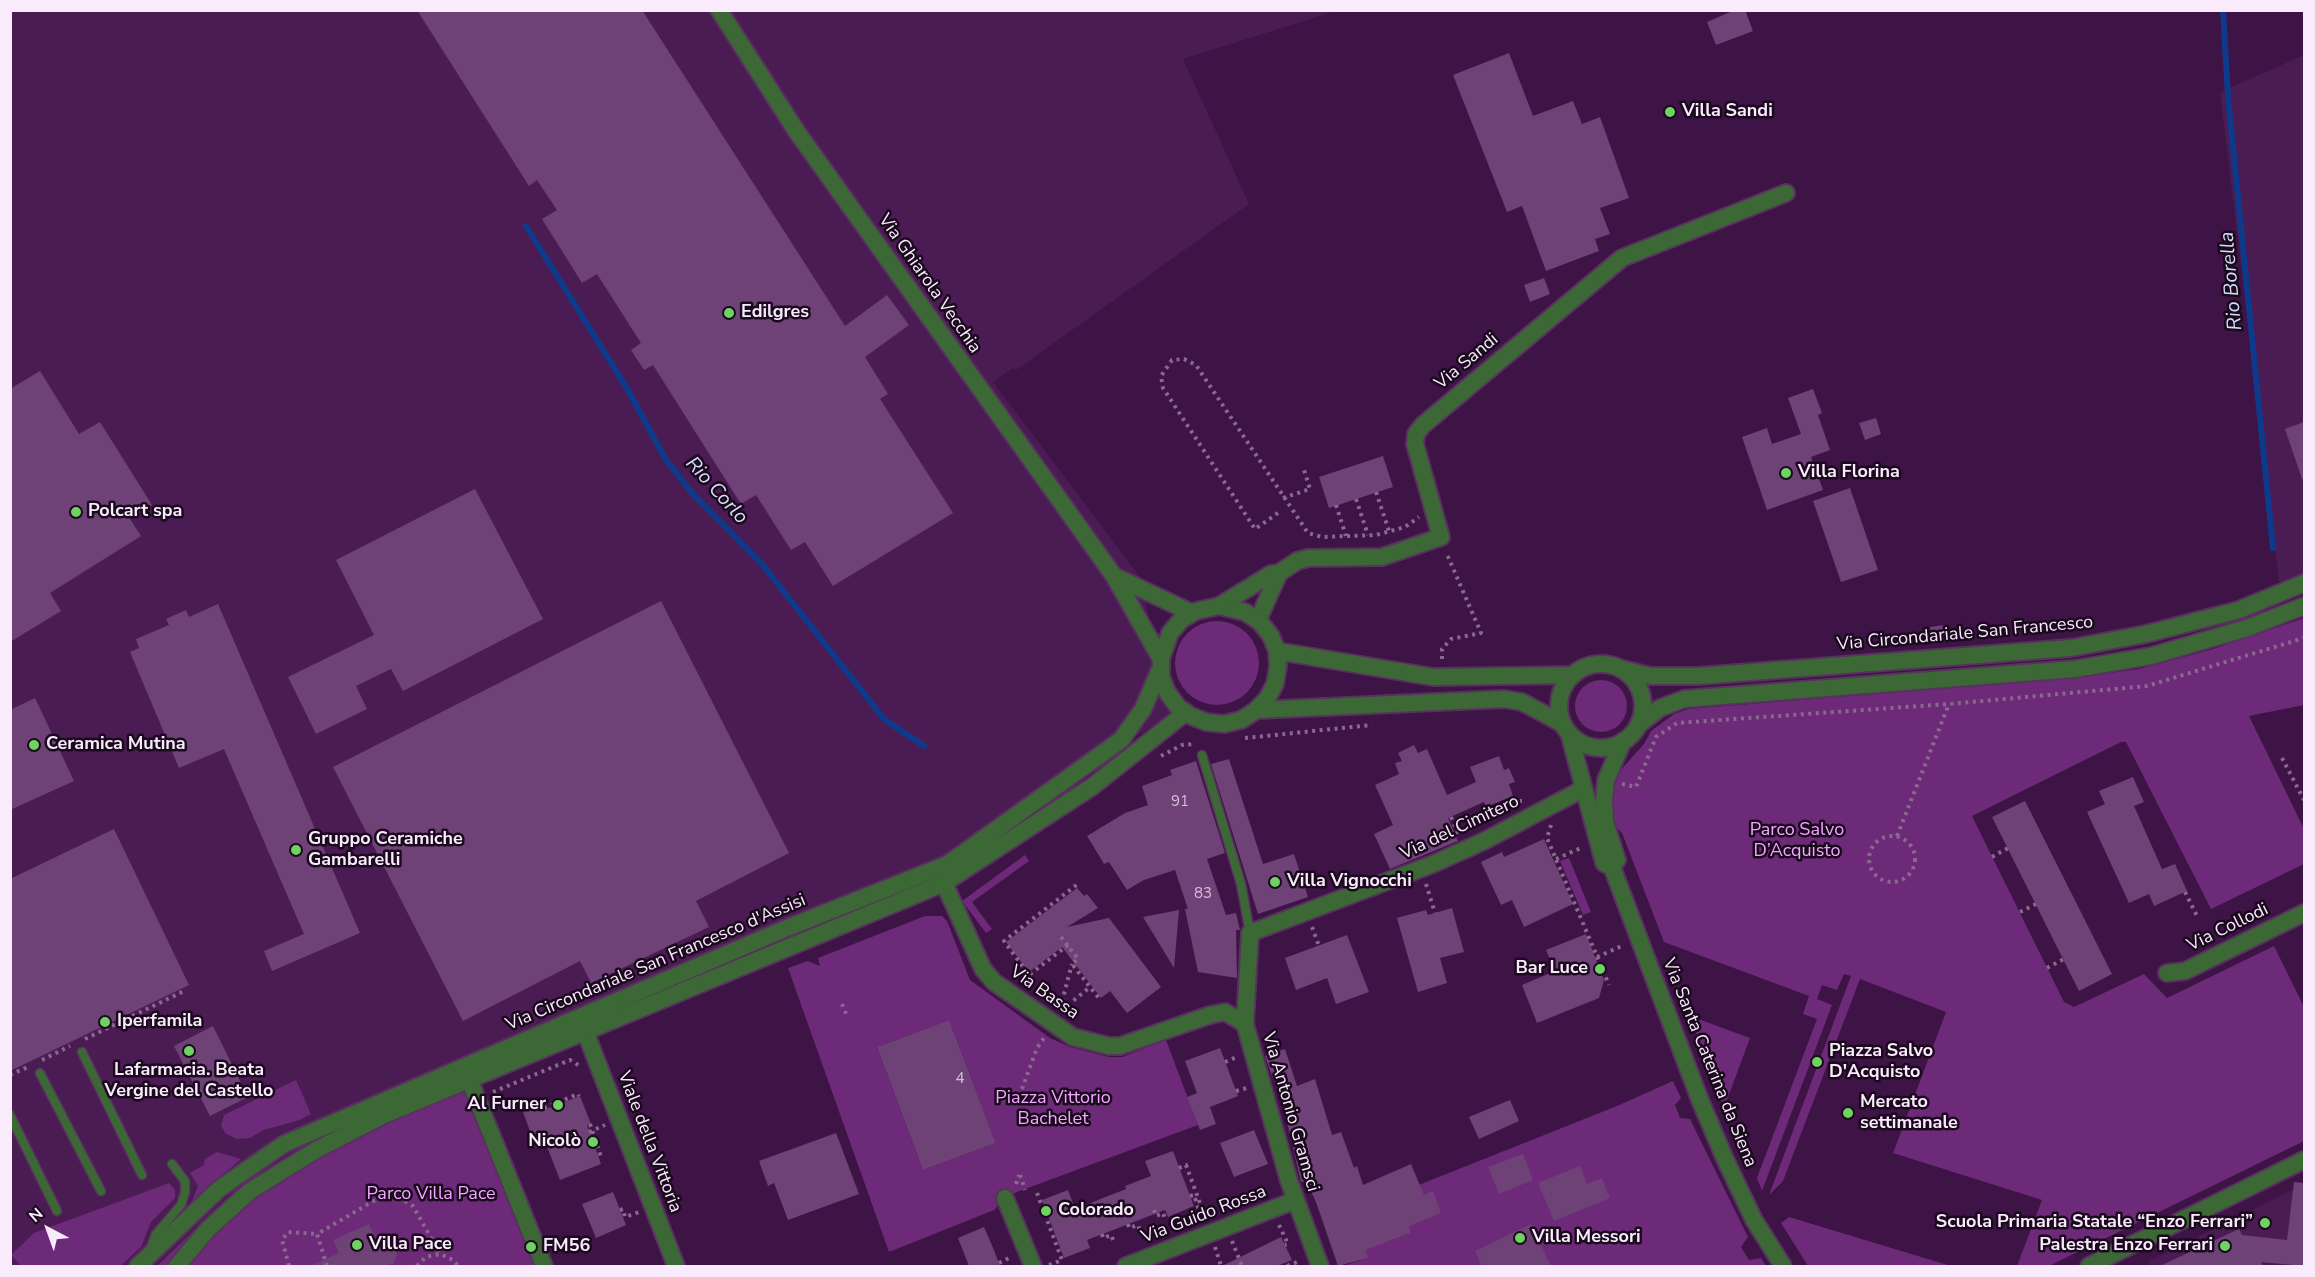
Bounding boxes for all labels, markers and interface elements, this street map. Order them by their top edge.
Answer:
place label: Villa Sandi [1682,101,1773,123]
marker: Villa Sandi [1663,105,1677,119]
street label: Via Ghiarola Vecchia [873,210,985,358]
water label: Rio Borella [2216,231,2248,331]
place label: Edilgres [741,302,809,324]
marker: Edilgres [722,306,736,320]
street label: Via Sandi [1431,329,1503,395]
water label: Rio Corlo [680,452,752,530]
place label: Villa Florina [1798,462,1900,484]
marker: Villa Florina [1779,466,1793,480]
place label: Polcart spa [88,501,182,523]
marker: Polcart spa [69,505,83,519]
street label: Via Circondariale San Francesco [1836,612,2094,656]
place label: Ceramica Mutina [46,734,186,756]
marker: Ceramica Mutina [27,738,41,752]
street label: Via del Cimitero [1397,791,1523,865]
house number: 91 [1171,793,1189,811]
park label: Parco Salvo D’Acquisto [1750,820,1844,862]
place label: Gruppo Ceramiche Gambarelli [308,829,463,872]
marker: Gruppo Ceramiche Gambarelli [289,843,303,857]
place label: Villa Vignocchi [1287,871,1412,893]
marker: Villa Vignocchi [1268,875,1282,889]
house number: 83 [1194,885,1212,903]
street label: Via Circondariale San Francesco d'Assisi [503,890,809,1036]
street label: Via Collodi [2184,899,2272,957]
street label: Via Santa Caterina da Siena [1657,955,1761,1171]
place label: Bar Luce [1515,958,1588,980]
street label: Via Bassa [1005,961,1083,1025]
marker: Bar Luce [1593,962,1607,976]
place label: Iperfamila [117,1011,202,1033]
marker: Iperfamila [98,1015,112,1029]
street label: Via Antonio Gramsci [1257,1030,1323,1194]
place label: Piazza Salvo D'Acquisto [1829,1041,1933,1084]
marker: Lafarmacia. Beata Vergine del Castello [182,1044,196,1058]
marker: Piazza Salvo D'Acquisto [1810,1055,1824,1069]
place label: Lafarmacia. Beata Vergine del Castello [105,1060,273,1102]
street label: Viale della Vittoria [612,1068,686,1216]
house number: 4 [956,1070,964,1088]
park label: Piazza Vittorio Bachelet [995,1088,1111,1130]
place label: Mercato settimanale [1860,1092,1958,1134]
place label: Al Furner [467,1094,546,1116]
marker: Al Furner [551,1098,565,1112]
marker: Mercato settimanale [1841,1106,1855,1120]
place label: Nicolò [528,1131,581,1153]
marker: Nicolò [586,1135,600,1149]
street label: Via Guido Rossa [1139,1181,1269,1249]
park label: Parco Villa Pace [366,1184,496,1206]
north arrow [18,1199,78,1259]
place label: Colorado [1058,1200,1134,1222]
text: N [24,1203,48,1228]
marker: Colorado [1039,1204,1053,1218]
place label: Scuola Primaria Statale “Enzo Ferrari” [1936,1212,2253,1234]
marker: Scuola Primaria Statale “Enzo Ferrari” [2258,1216,2272,1230]
place label: Villa Messori [1532,1227,1641,1249]
marker: Villa Messori [1513,1231,1527,1245]
place label: Villa Pace [369,1234,452,1256]
place label: Palestra Enzo Ferrari [2039,1235,2213,1257]
place label: FM56 [543,1236,590,1258]
marker: Villa Pace [350,1238,364,1252]
marker: Palestra Enzo Ferrari [2218,1239,2232,1253]
marker: FM56 [524,1240,538,1254]

